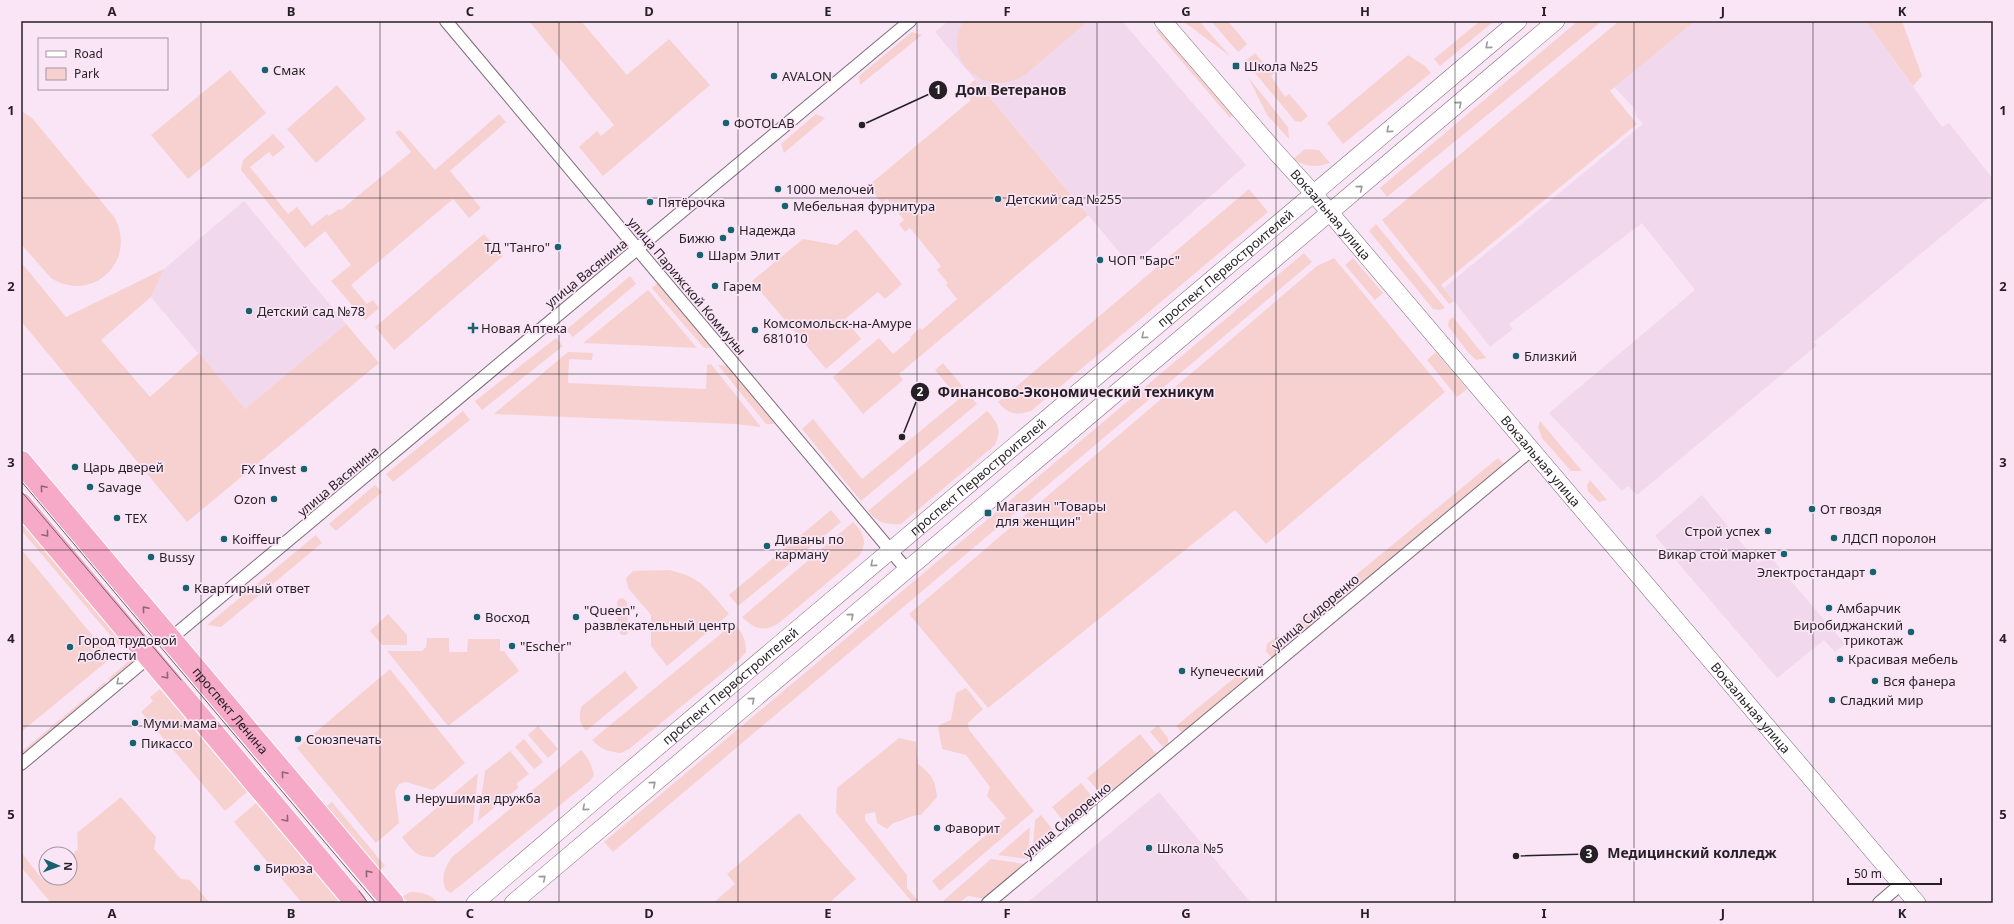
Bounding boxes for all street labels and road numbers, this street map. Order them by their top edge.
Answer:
street label: Вокзальная улица [1287,165,1375,263]
street label: проспект Первостроителей [1153,205,1297,331]
street label: улица Парижской Коммуны [624,213,750,359]
street label: улица Васянина [541,234,631,312]
street label: Вокзальная улица [1497,411,1585,510]
street label: проспект Первостроителей [906,414,1050,540]
street label: улица Васянина [294,442,382,520]
street label: улица Сидоренко [1267,570,1363,654]
street label: проспект Первостроителей [658,623,802,749]
street label: Вокзальная улица [1707,658,1795,757]
street label: проспект Ленина [189,663,273,758]
street label: улица Сидоренко [1019,778,1115,862]

